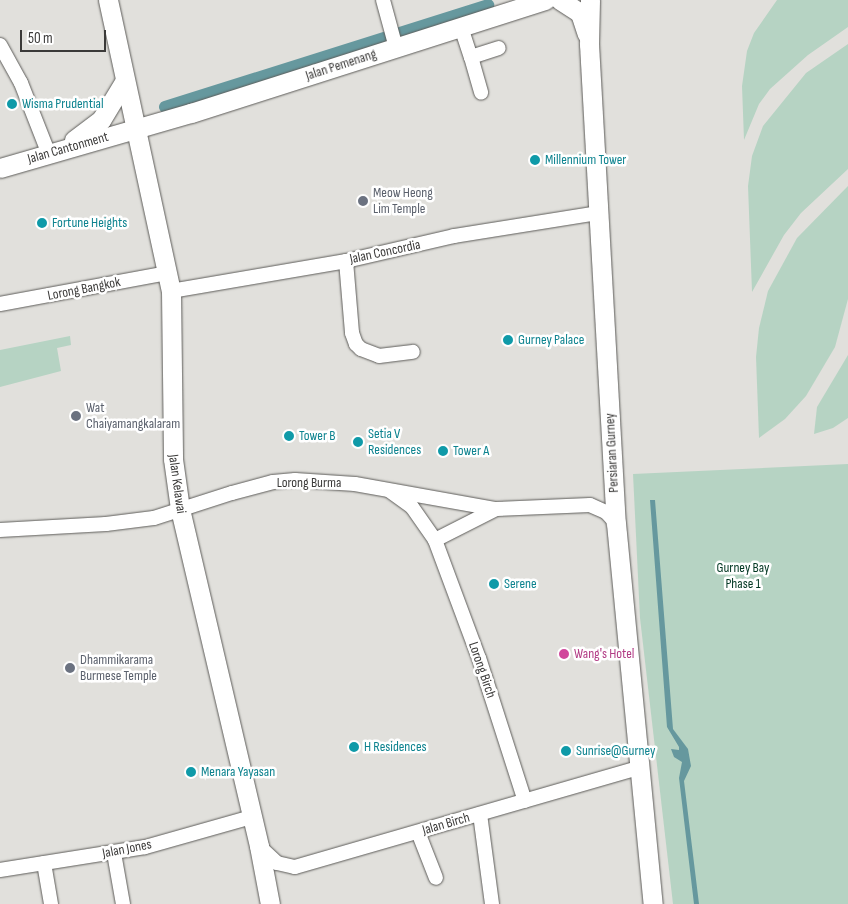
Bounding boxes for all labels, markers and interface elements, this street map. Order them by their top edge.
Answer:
scale bar [22,20,109,52]
text: 50 m [28,29,53,48]
street label: Jalan Pemenang [303,46,379,84]
place label: Wisma Prudential [22,96,104,112]
marker: Wisma Prudential [6,98,18,110]
street label: Jalan Cantonment [26,128,110,168]
place label: Millennium Tower [545,152,626,168]
marker: Millennium Tower [529,154,541,166]
place label: Meow Heong Lim Temple [373,185,433,218]
marker: Meow Heong Lim Temple [357,195,369,207]
place label: Fortune Heights [52,215,127,231]
marker: Fortune Heights [36,217,48,229]
street label: Jalan Concordia [348,236,422,268]
street label: Lorong Bangkok [46,274,122,304]
place label: Gurney Palace [518,332,584,348]
marker: Gurney Palace [502,334,514,346]
place label: Wat Chaiyamangkalaram [86,400,180,432]
marker: Wat Chaiyamangkalaram [70,410,82,422]
street label: Persiaran Gurney [602,413,622,493]
place label: Setia V Residences [368,426,421,458]
place label: Tower B [299,428,335,444]
marker: Tower B [283,430,295,442]
marker: Setia V Residences [352,436,364,448]
place label: Tower A [453,443,489,459]
marker: Tower A [437,445,449,457]
street label: Jalan Kelawai [165,453,189,515]
street label: Lorong Burma [277,475,341,491]
park label: Gurney Bay Phase 1 [716,560,770,592]
place label: Serene [504,576,537,592]
marker: Serene [488,578,500,590]
street label: Lorong Birch [465,640,499,700]
place label: Wang's Hotel [574,646,634,662]
marker: Wang's Hotel [558,648,570,660]
place label: Dhammikarama Burmese Temple [80,652,157,684]
marker: Dhammikarama Burmese Temple [64,662,76,674]
place label: H Residences [364,739,427,755]
marker: H Residences [348,741,360,753]
place label: Sunrise@Gurney [576,743,655,759]
marker: Sunrise@Gurney [560,745,572,757]
place label: Menara Yayasan [201,764,275,780]
marker: Menara Yayasan [185,766,197,778]
street label: Jalan Birch [420,809,472,839]
street label: Jalan Jones [101,836,153,862]

